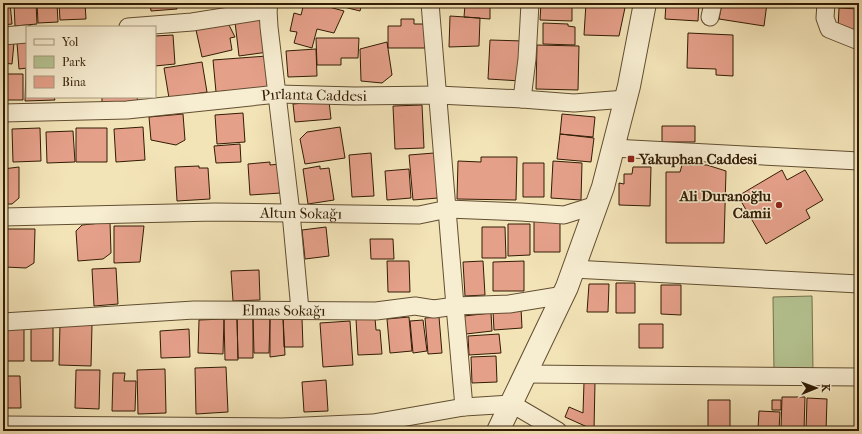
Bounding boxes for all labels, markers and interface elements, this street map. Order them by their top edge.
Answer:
legend [26,26,156,98]
text: Yol [61,35,79,49]
text: Park [62,55,87,69]
text: Bina [62,75,86,89]
street label: Pırlanta Caddesi [260,85,368,105]
place label: Yakuphan Caddesi [638,150,758,168]
marker: Yakuphan Caddesi [626,154,636,164]
place label: Ali Duranoğlu Camii [678,187,772,222]
marker: Ali Duranoğlu Camii [774,200,784,210]
street label: Altun Sokağı [259,204,343,223]
street label: Elmas Sokağı [242,301,326,320]
north arrow [796,368,836,408]
text: K [819,384,832,393]

